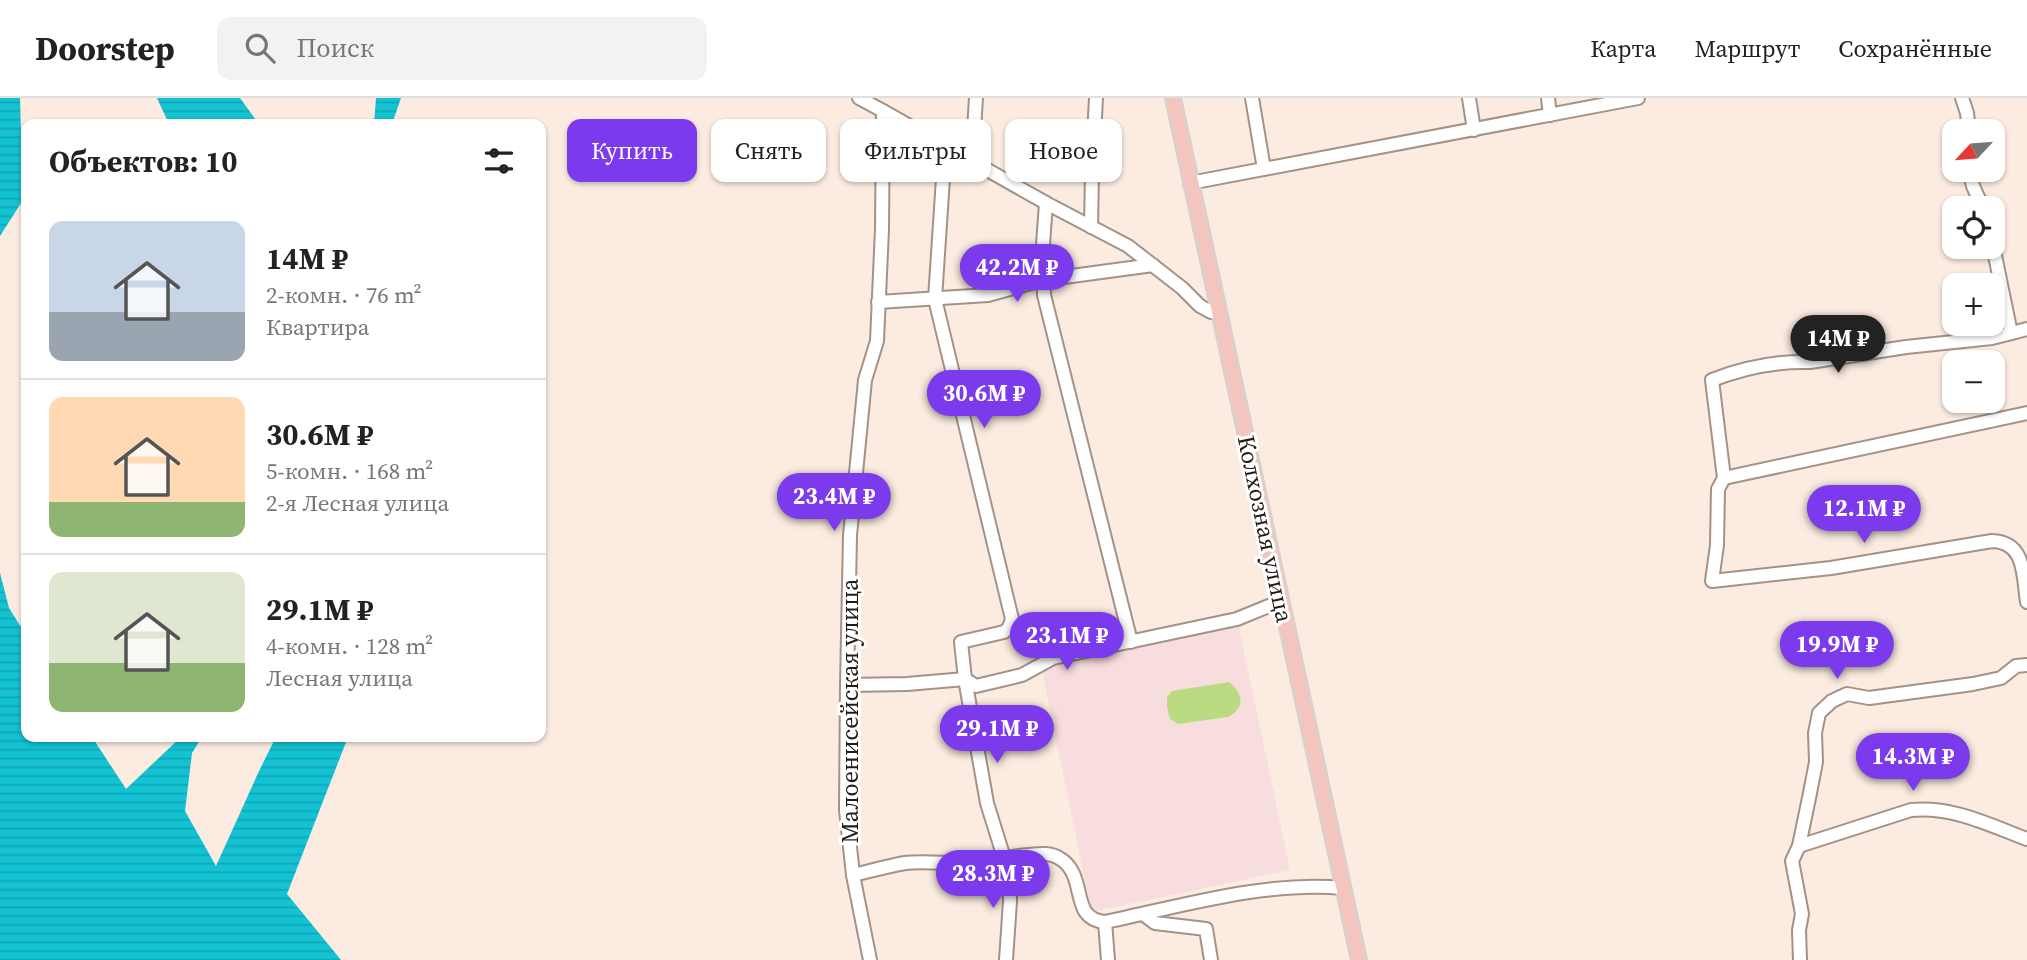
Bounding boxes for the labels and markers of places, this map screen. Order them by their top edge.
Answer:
pin: 42.2M ₽ [952,244,1082,304]
pin: 14M ₽ [1789,316,1887,375]
pin: 30.6M ₽ [919,370,1049,430]
pin: 23.4M ₽ [769,474,899,533]
pin: 12.1M ₽ [1799,486,1929,545]
pin: 23.1M ₽ [1002,612,1132,672]
pin: 19.9M ₽ [1772,622,1902,681]
pin: 29.1M ₽ [932,706,1062,765]
pin: 14.3M ₽ [1848,734,1978,793]
pin: 28.3M ₽ [928,850,1058,910]

